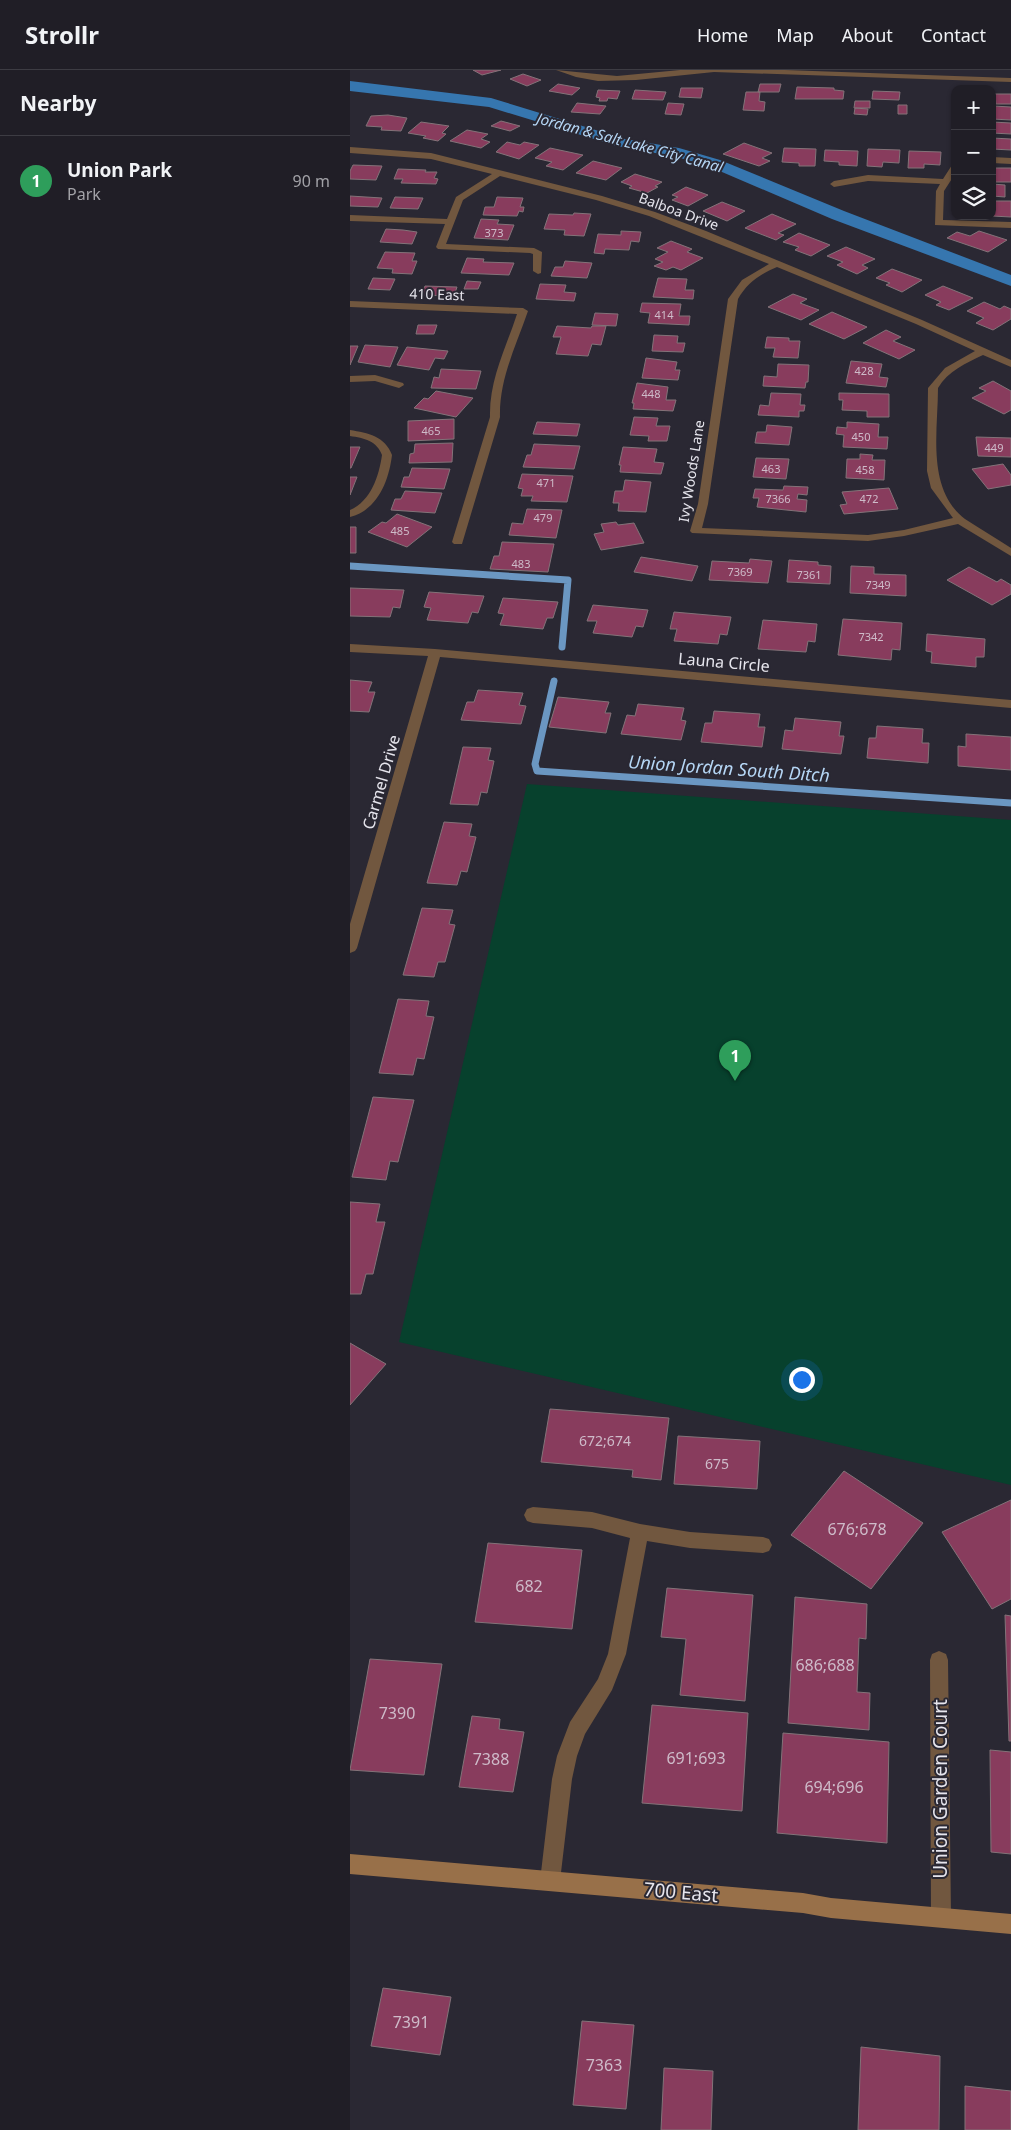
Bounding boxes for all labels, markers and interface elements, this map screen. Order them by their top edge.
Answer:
text: Strollr [25,18,99,51]
text: Home [697,23,748,47]
text: Map [776,23,814,47]
text: About [842,23,893,47]
text: Contact [921,23,986,47]
map controls [951,85,996,220]
button: + [951,85,996,130]
text: Nearby [20,89,96,117]
water label: Jordan & Salt Lake City Canal [532,107,726,177]
button: − [951,130,996,175]
text: Union Park [67,157,172,183]
text: 1 [31,170,41,192]
text: 90 m [293,170,330,192]
button: layers [951,175,996,220]
text: Park [67,183,101,205]
street label: Balboa Drive [636,188,722,234]
house number: 373 [485,225,503,240]
street label: 410 East [409,284,465,304]
house number: 414 [655,307,674,322]
house number: 428 [855,363,873,378]
house number: 448 [642,386,660,401]
street label: Ivy Woods Lane [674,419,708,523]
house number: 465 [422,423,440,438]
house number: 450 [852,429,870,444]
house number: 449 [985,440,1003,455]
house number: 463 [762,461,780,476]
house number: 458 [856,462,874,477]
house number: 471 [537,475,555,490]
house number: 7366 [765,491,791,506]
house number: 472 [860,491,878,506]
house number: 479 [534,510,552,525]
house number: 485 [391,523,409,538]
house number: 483 [512,556,530,571]
house number: 7369 [727,564,753,579]
house number: 7361 [796,567,822,582]
house number: 7349 [865,577,891,592]
house number: 7342 [858,629,884,644]
street label: Launa Circle [677,647,771,677]
street label: Carmel Drive [357,732,405,832]
water label: Union Jordan South Ditch [627,749,831,787]
pin: 1 [719,1040,751,1081]
your location [789,1367,815,1393]
house number: 672;674 [579,1431,631,1450]
house number: 675 [705,1454,729,1473]
house number: 676;678 [827,1518,887,1540]
house number: 682 [515,1575,543,1597]
house number: 686;688 [795,1654,855,1676]
street label: Union Garden Court [927,1699,953,1879]
house number: 7390 [379,1702,415,1724]
house number: 691;693 [666,1747,726,1769]
house number: 7388 [473,1748,509,1770]
house number: 694;696 [804,1776,864,1798]
street label: 700 East [643,1876,719,1908]
house number: 7391 [393,2011,429,2033]
house number: 7363 [586,2054,622,2076]

